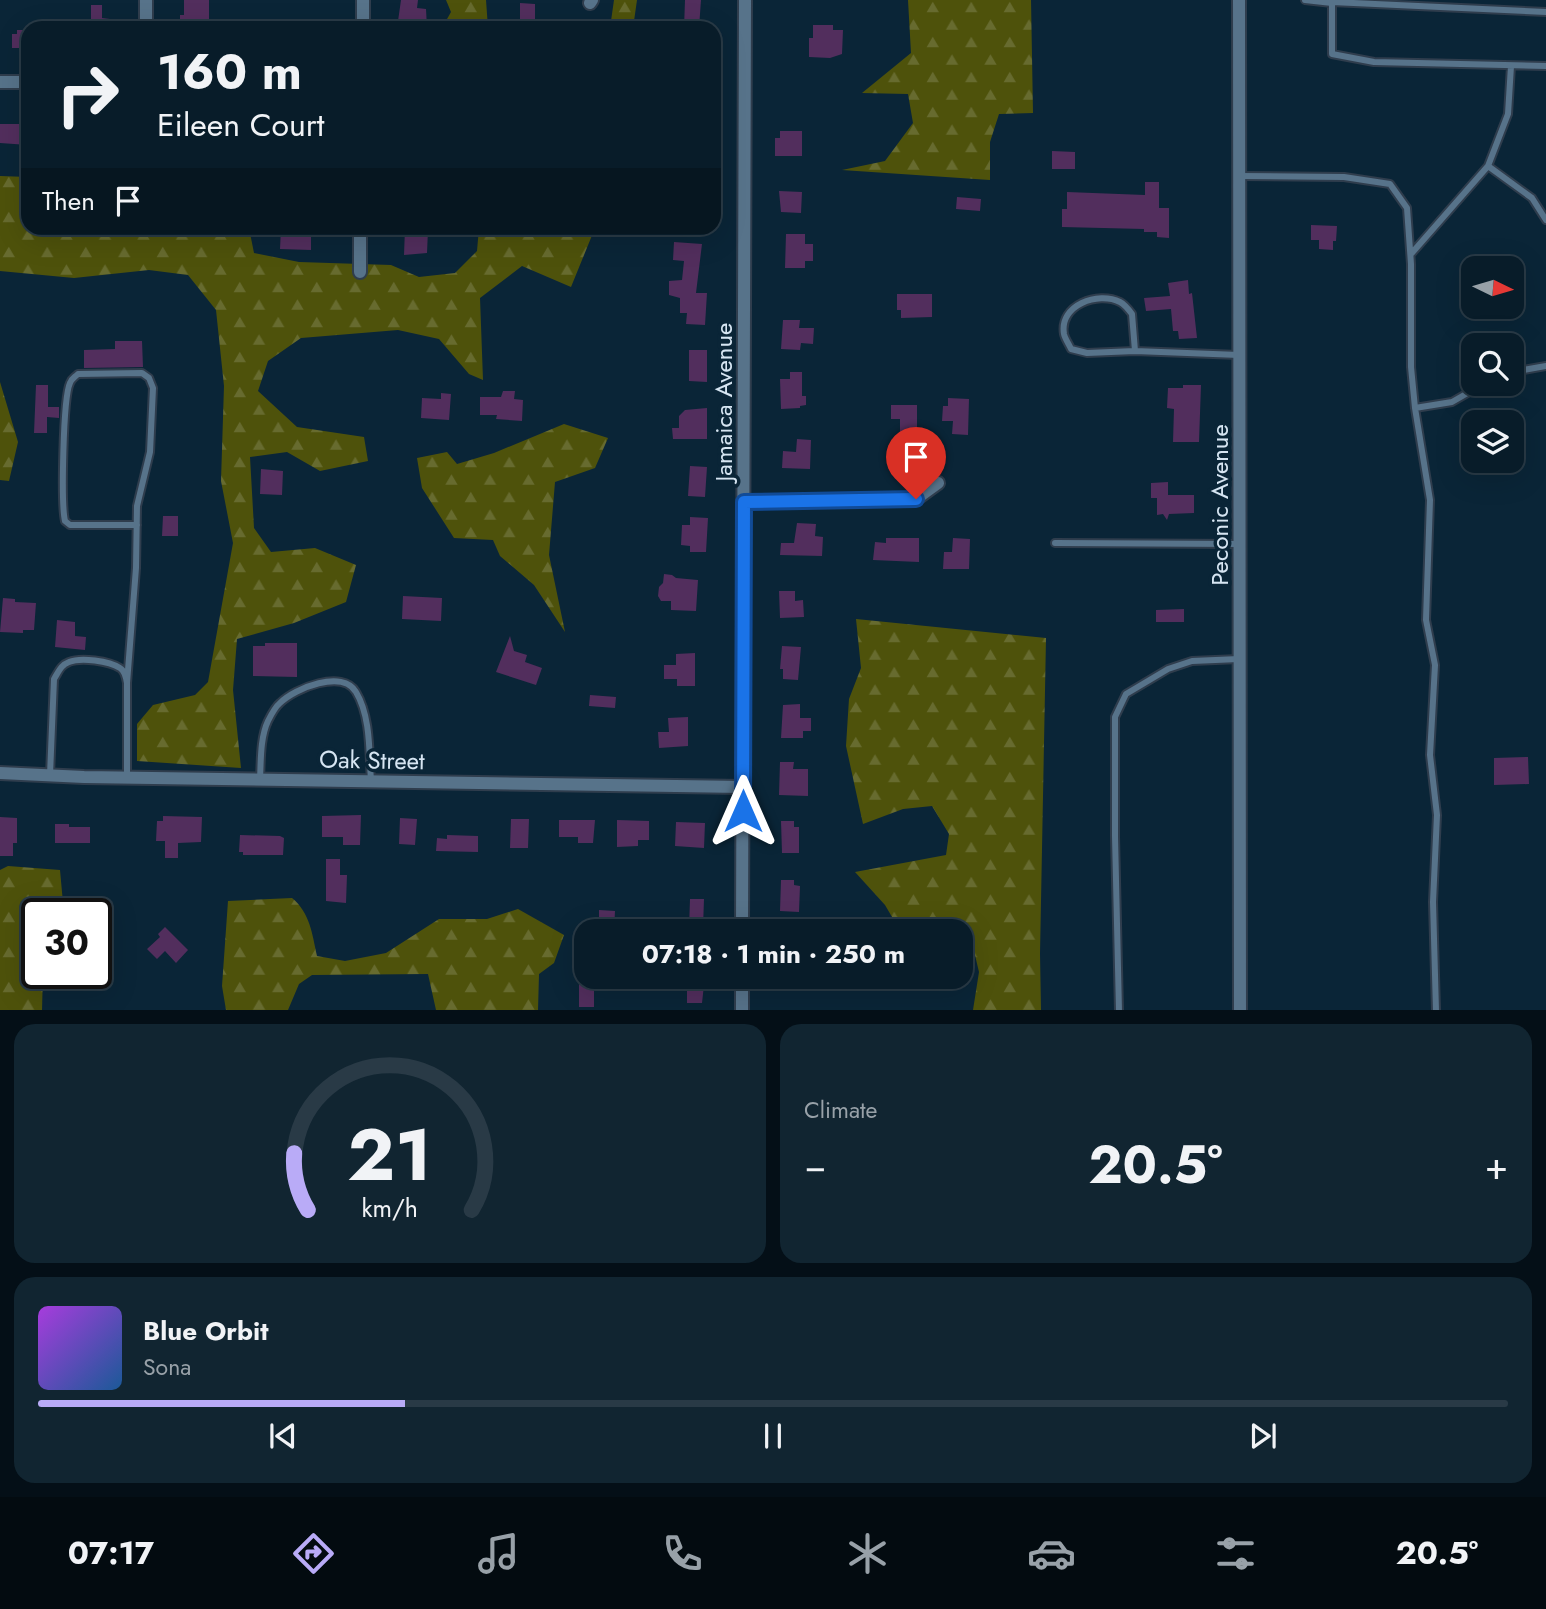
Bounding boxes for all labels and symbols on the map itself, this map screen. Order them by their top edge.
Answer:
north arrow [1461,256,1524,318]
street label: Jamaica Avenue [706,323,741,484]
street label: Peconic Avenue [1202,424,1237,586]
pin [886,427,946,499]
street label: Oak Street [319,742,425,778]
position arrow [706,774,780,848]
speed limit sign: 30 [21,898,112,989]

